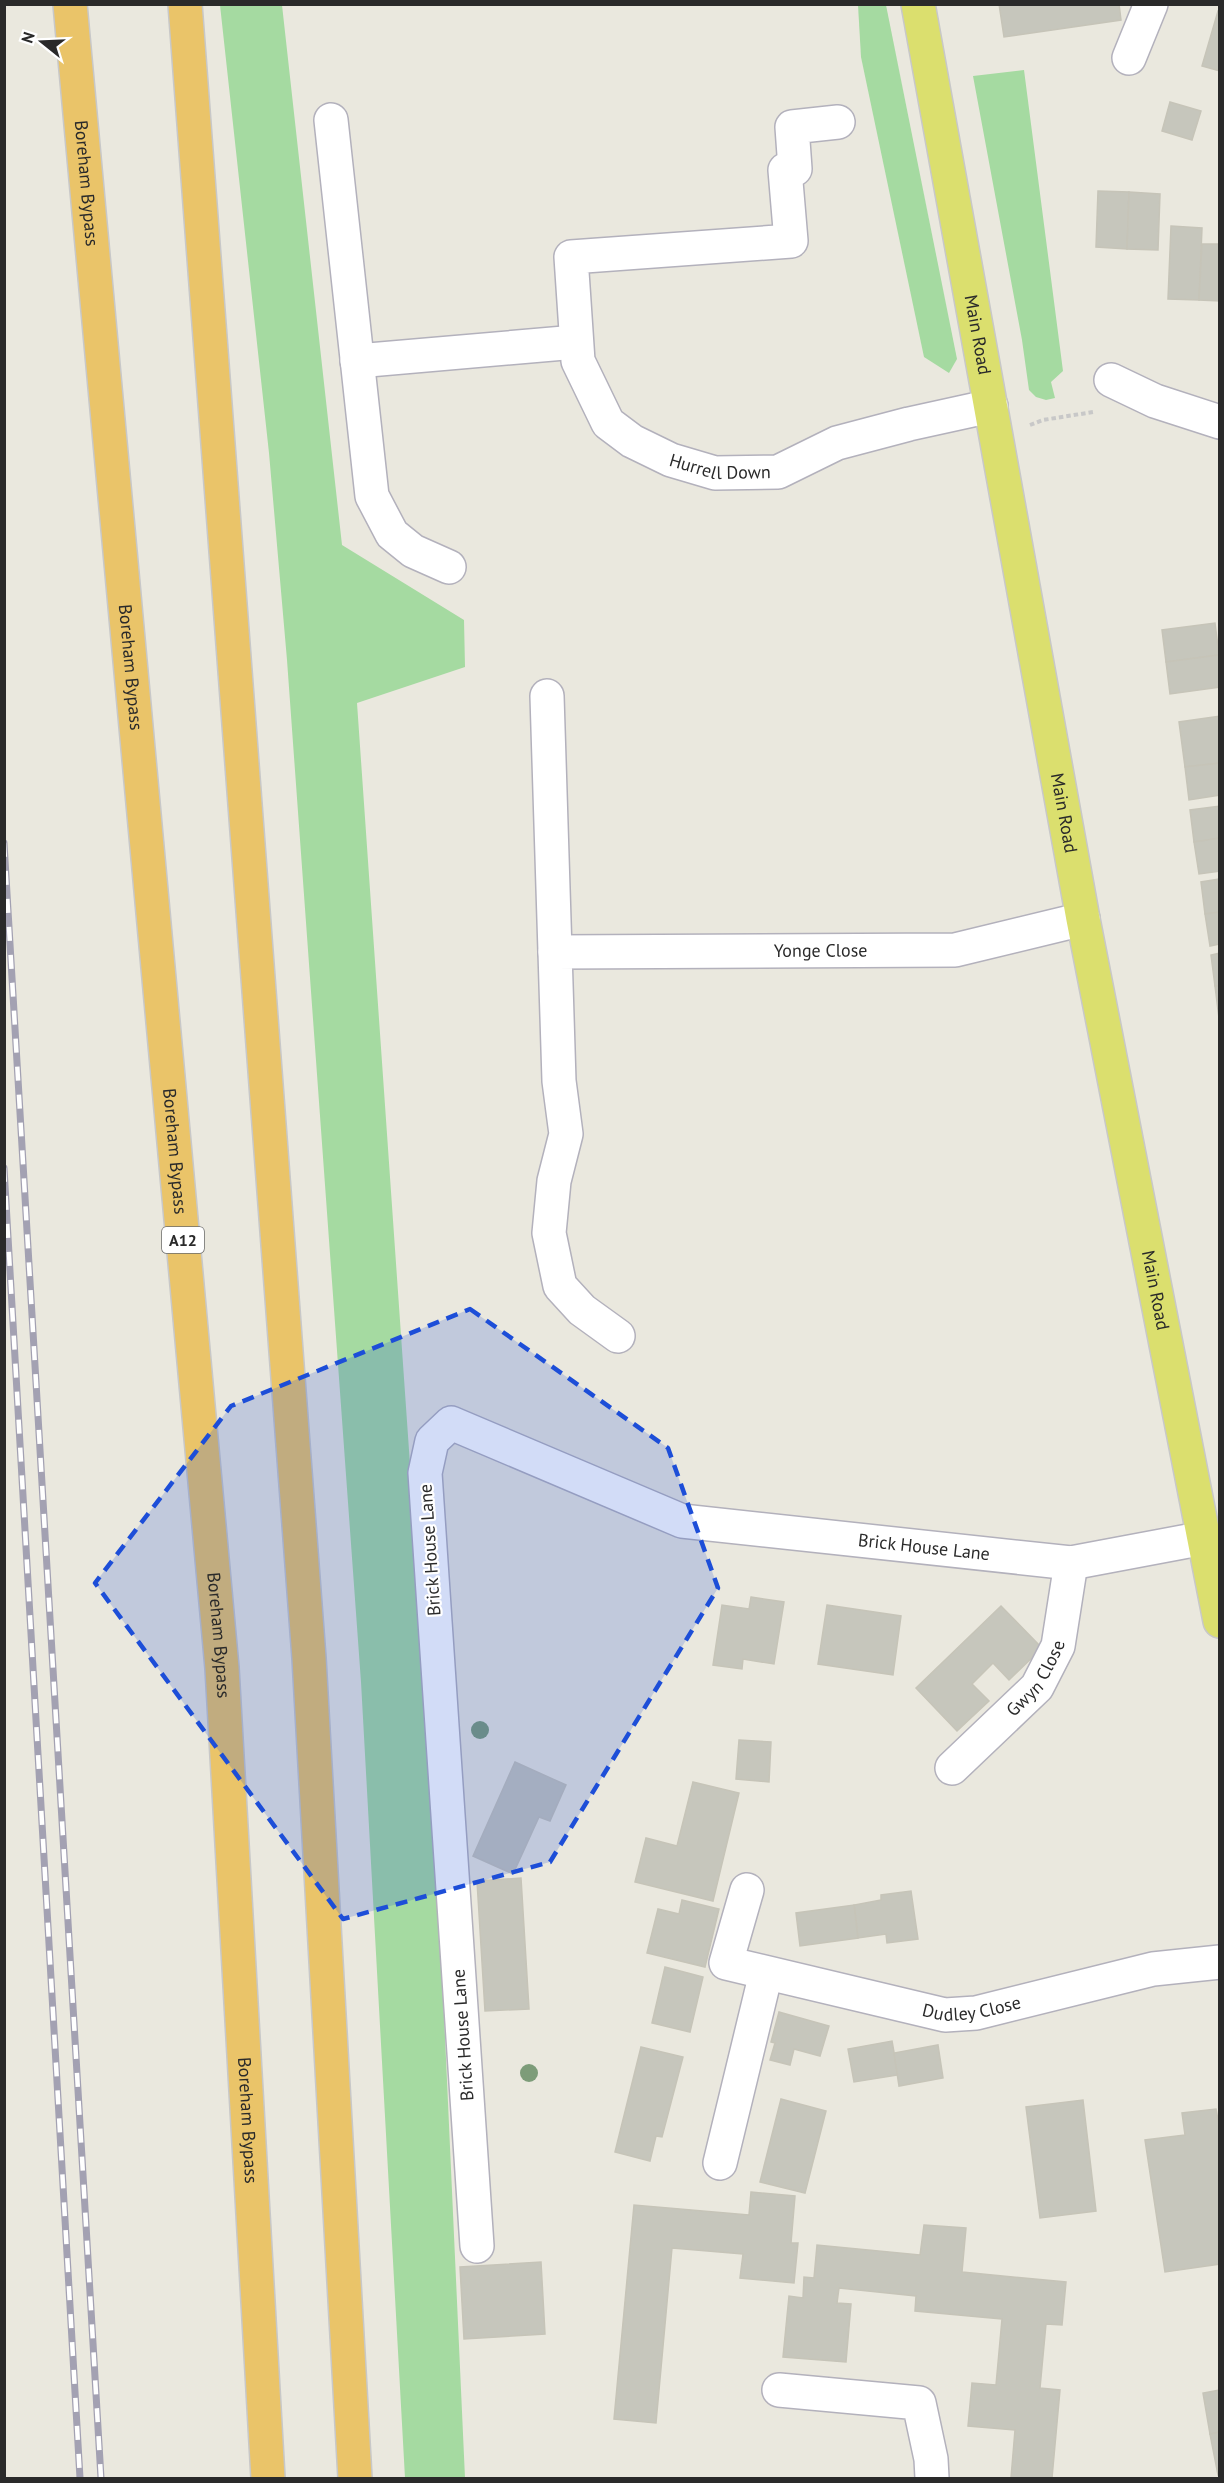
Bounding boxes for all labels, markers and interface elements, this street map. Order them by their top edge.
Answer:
north arrow [12,12,72,72]
text: N [17,29,39,45]
street label: Boreham Bypass [70,119,104,247]
street label: Main Road [960,293,997,376]
street label: Hurrell Down [667,448,771,484]
street label: Boreham Bypass [114,603,148,731]
street label: Main Road [1046,771,1083,855]
street label: Yonge Close [774,938,867,962]
street label: Boreham Bypass [158,1087,192,1215]
road number: A12 [162,1227,204,1253]
street label: Main Road [1137,1248,1175,1332]
street label: Brick House Lane [413,1483,446,1617]
street label: Brick House Lane [857,1528,991,1565]
street label: Boreham Bypass [202,1571,236,1699]
street label: Gwyn Close [1001,1639,1070,1721]
street label: Brick House Lane [446,1968,479,2102]
street label: Dudley Close [920,1990,1023,2026]
street label: Boreham Bypass [233,2057,263,2184]

